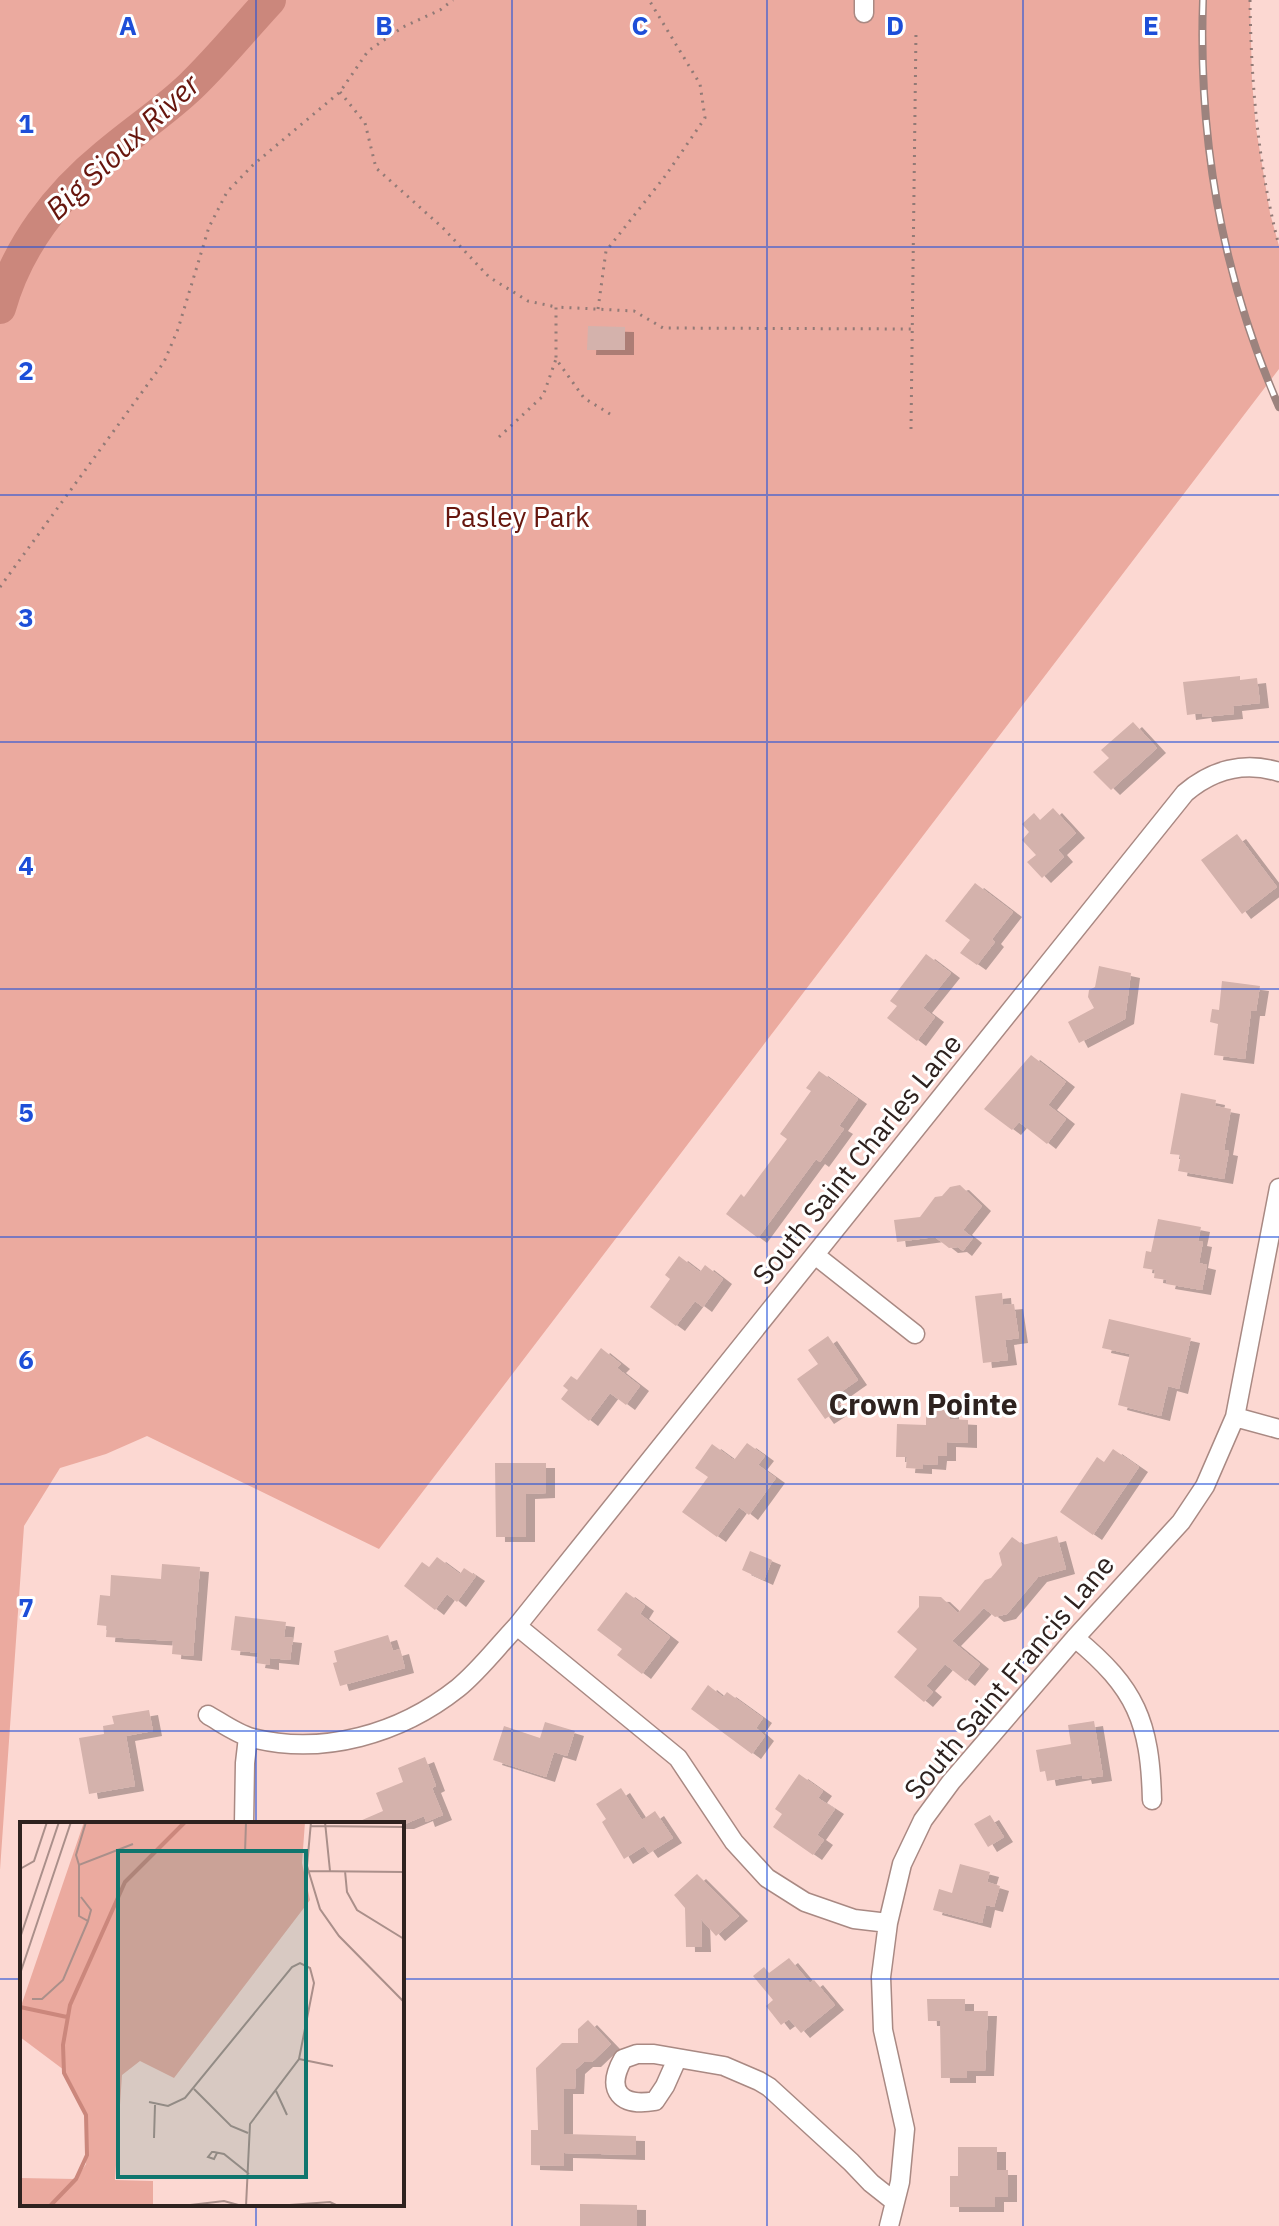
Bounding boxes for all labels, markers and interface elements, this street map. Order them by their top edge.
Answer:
text: A [119,8,137,42]
text: B [375,8,393,42]
text: C [632,8,649,42]
text: D [886,8,904,42]
text: E [1143,8,1159,42]
water label: Big Sioux River [37,64,208,227]
text: 1 [18,106,34,140]
text: 2 [18,353,34,387]
park label: Pasley Park [444,498,590,535]
text: 3 [18,600,34,634]
text: 4 [18,848,34,882]
street label: South Saint Charles Lane [744,1026,969,1292]
text: 5 [18,1095,34,1129]
text: 6 [18,1342,34,1376]
district label: Crown Pointe [829,1384,1018,1423]
street label: South Saint Francis Lane [895,1547,1122,1807]
text: 7 [18,1590,34,1624]
inset map [20,1822,404,2206]

